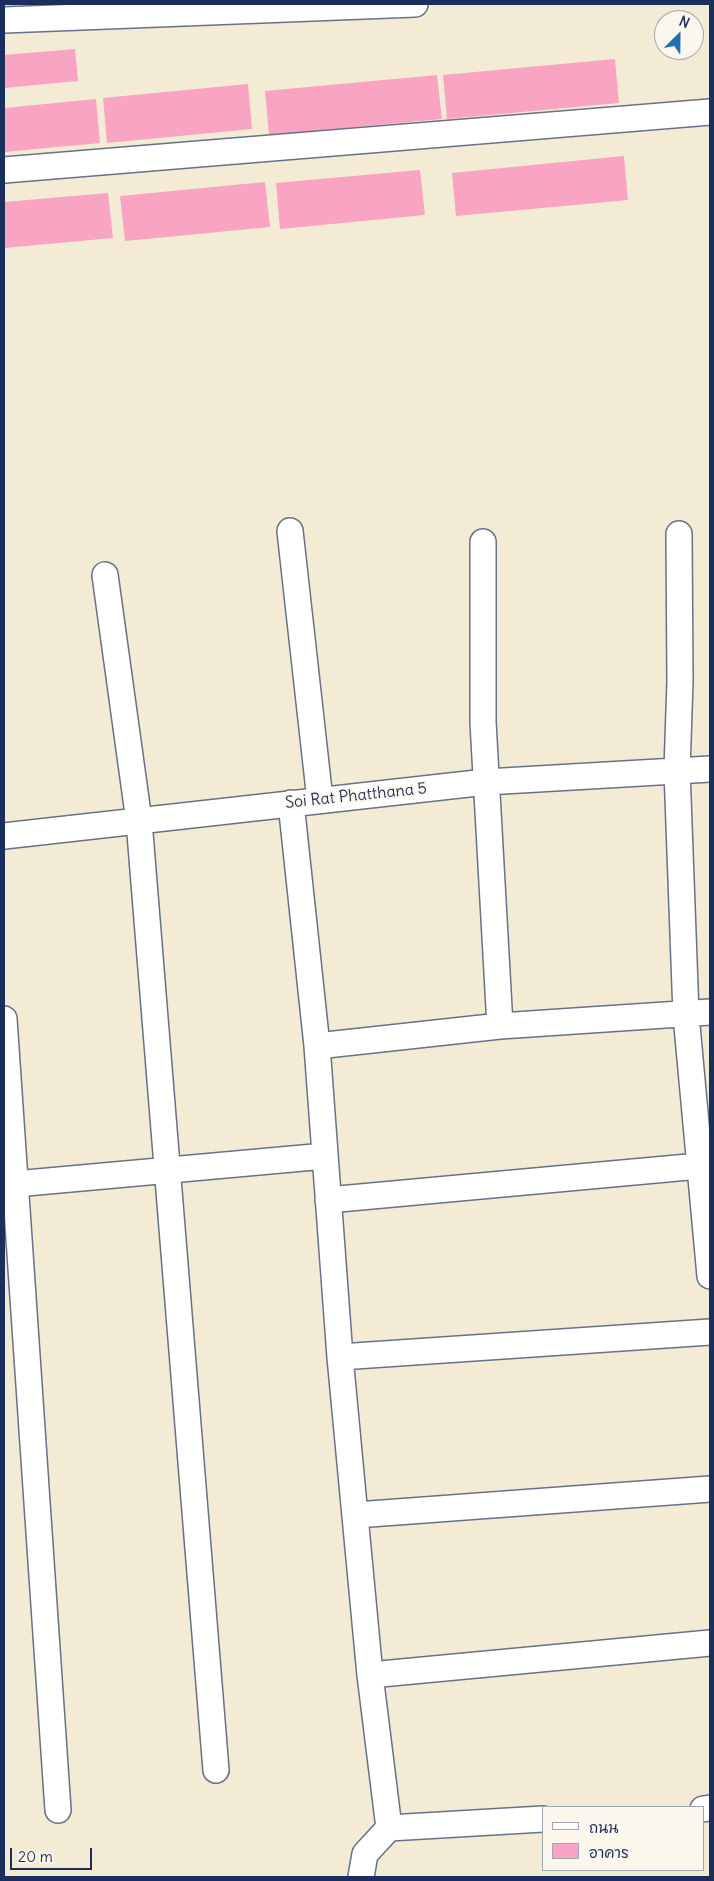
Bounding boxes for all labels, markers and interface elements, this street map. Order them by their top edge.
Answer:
north arrow [654,10,704,60]
text: N [676,12,692,32]
street label: Soi Rat Phatthana 5 [284,779,428,813]
legend [542,1806,704,1871]
text: ถนน [589,1818,618,1837]
scale bar [12,1838,95,1870]
text: อาคาร [589,1843,629,1862]
text: 20 m [18,1847,53,1866]

